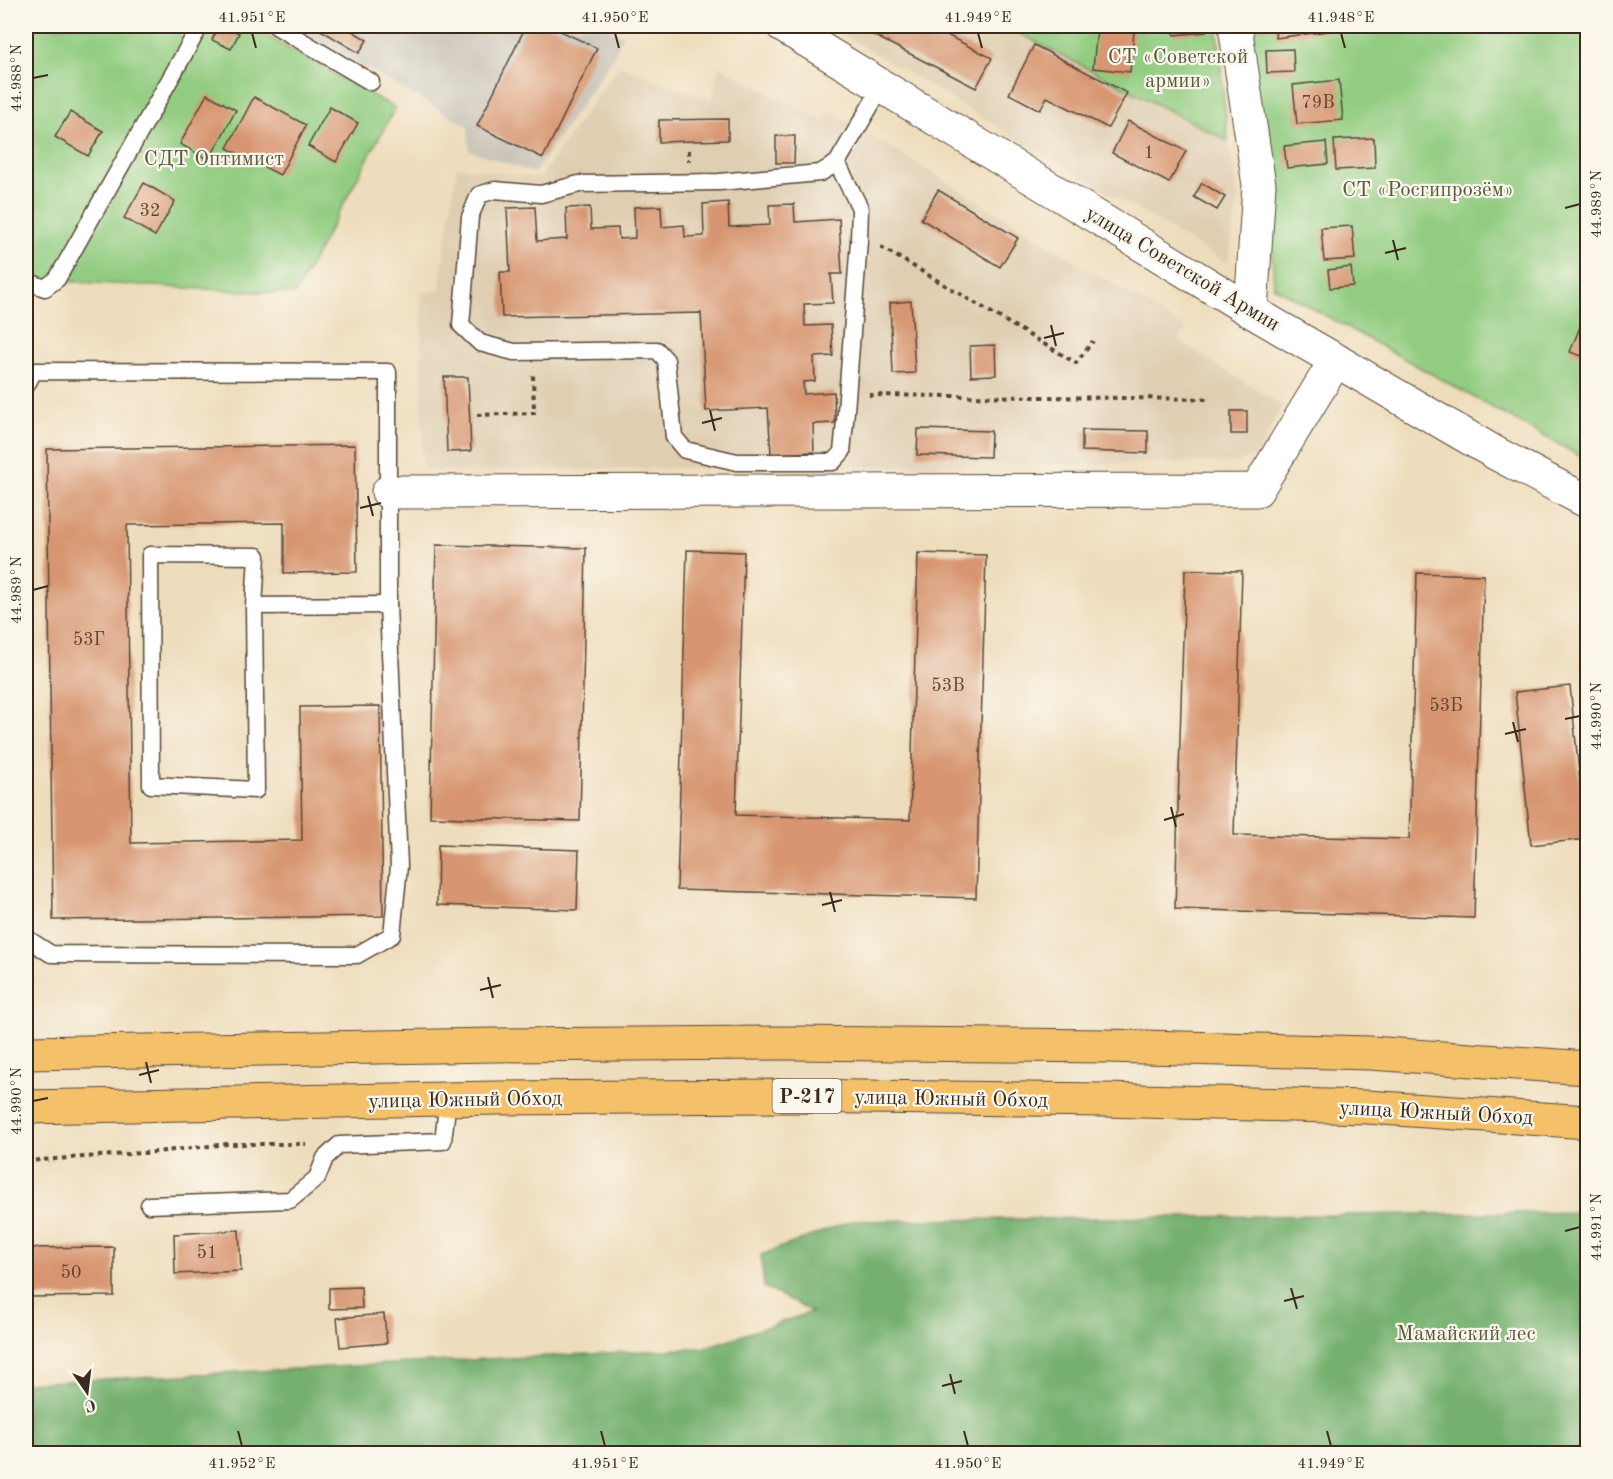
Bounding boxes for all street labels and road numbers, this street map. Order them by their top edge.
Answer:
street label: улица Советской Армии [1081,203,1283,336]
road number: Р-217 [772,1079,842,1113]
street label: улица Южный Обход [854,1087,1049,1112]
street label: улица Южный Обход [368,1088,563,1113]
street label: улица Южный Обход [1339,1098,1534,1129]

